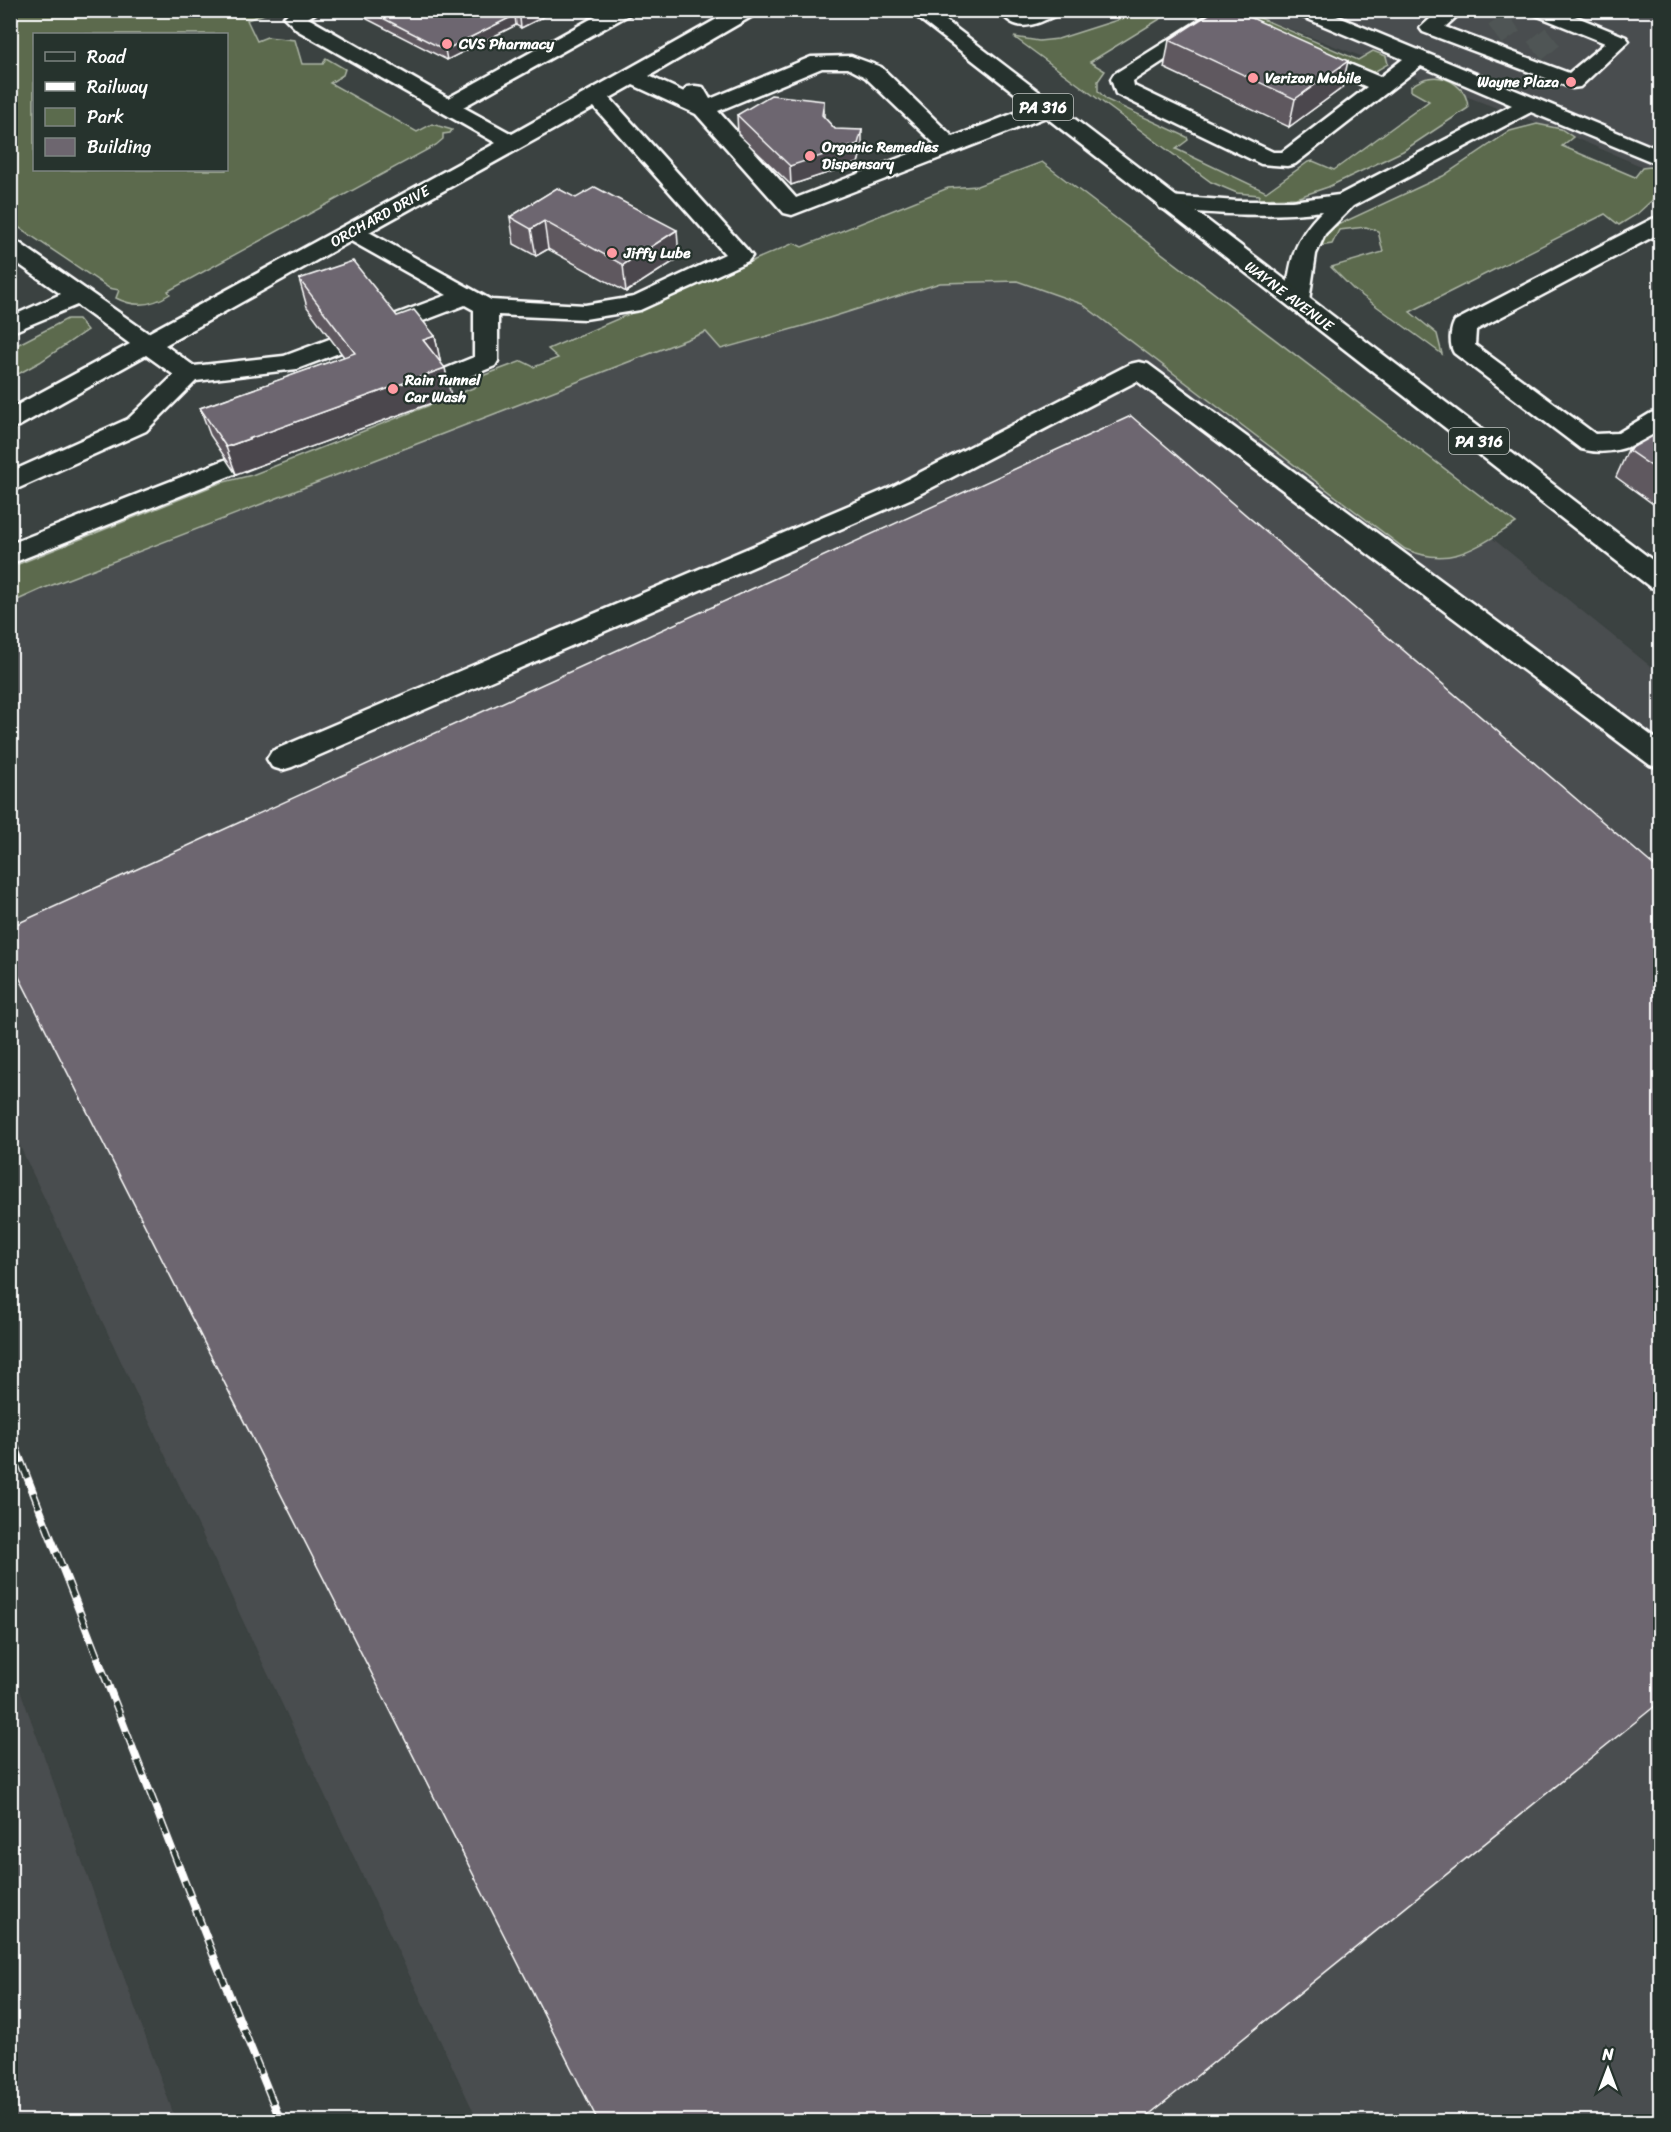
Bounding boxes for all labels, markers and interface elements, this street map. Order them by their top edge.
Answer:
place label: CVS Pharmacy [458,31,555,57]
legend [33,33,228,171]
marker: CVS Pharmacy [440,37,454,51]
text: Road [87,41,127,73]
place label: Verizon Mobile [1265,65,1362,91]
place label: Wayne Plaza [1477,69,1559,95]
text: Railway [87,71,149,103]
marker: Verizon Mobile [1246,71,1260,85]
marker: Wayne Plaza [1564,75,1578,89]
road number: PA 316 [1013,94,1073,120]
text: Park [87,101,124,133]
text: Building [87,131,151,163]
place label: Organic Remedies Dispensary [821,134,939,177]
marker: Organic Remedies Dispensary [803,149,817,163]
street label: ORCHARD DRIVE [325,177,436,254]
place label: Jiffy Lube [623,240,691,266]
marker: Jiffy Lube [605,246,619,260]
street label: WAYNE AVENUE [1239,254,1340,339]
place label: Rain Tunnel Car Wash [404,367,481,410]
marker: Rain Tunnel Car Wash [386,382,400,396]
road number: PA 316 [1449,428,1509,454]
north arrow [1578,2039,1638,2099]
text: N [1601,2040,1614,2069]

